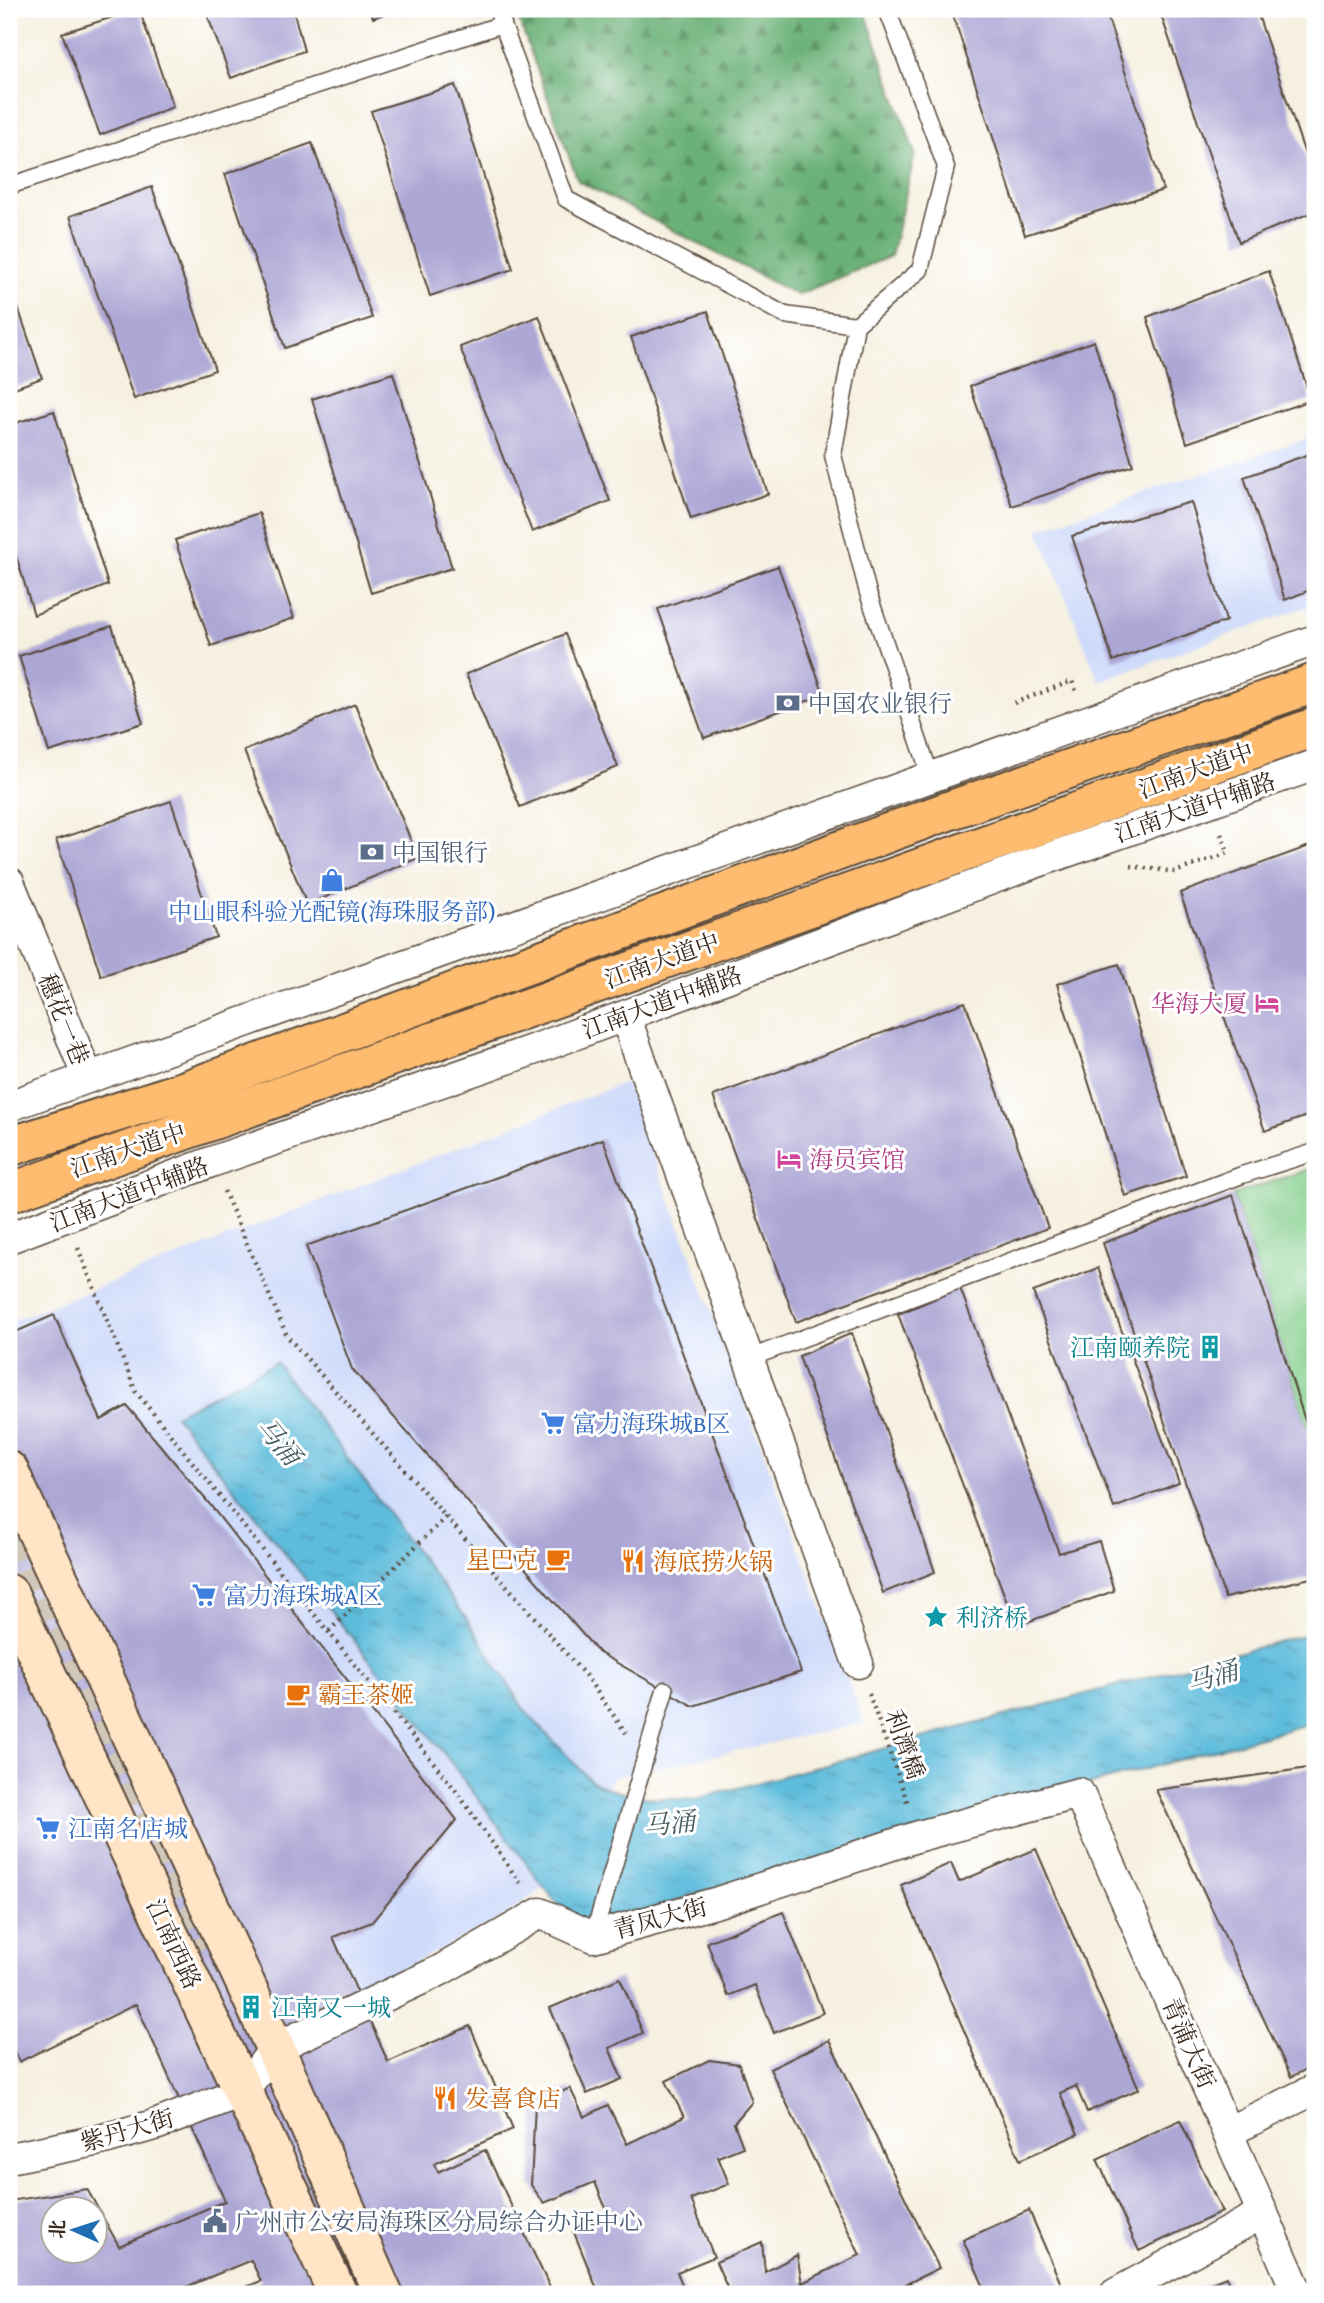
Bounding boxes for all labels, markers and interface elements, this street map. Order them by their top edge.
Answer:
place label: 中国农业银行 [808,686,952,721]
bank icon: 中国农业银行 [774,689,802,717]
street label: 江南大道中 [1134,733,1258,807]
street label: 江南大道中辅路 [1110,763,1280,851]
place label: 中国银行 [392,835,488,870]
bank icon: 中国银行 [358,838,386,866]
shop icon: 中山眼科验光配镜(海珠服务部) [318,866,346,894]
place label: 中山眼科验光配镜(海珠服务部) [168,894,496,929]
street label: 江南大道中 [600,923,724,997]
street label: 江南大道中辅路 [577,957,747,1047]
street label: 穗花一巷 [30,968,98,1070]
place label: 华海大厦 [1151,986,1247,1021]
hotel icon: 华海大厦 [1253,989,1281,1017]
street label: 江南大道中 [66,1114,190,1186]
place label: 海员宾馆 [809,1142,905,1177]
hotel icon: 海员宾馆 [775,1145,803,1173]
street label: 江南大道中辅路 [44,1148,214,1240]
place label: 江南颐养院 [1070,1330,1190,1365]
building icon: 江南颐养院 [1196,1333,1224,1361]
place label: 富力海珠城B区 [573,1406,731,1441]
water label: 马涌 [247,1409,313,1476]
supermarket icon: 富力海珠城B区 [539,1409,567,1437]
place label: 星巴克 [466,1542,538,1577]
place label: 海底捞火锅 [653,1544,773,1579]
cafe icon: 星巴克 [544,1545,572,1573]
restaurant icon: 海底捞火锅 [619,1547,647,1575]
place label: 富力海珠城A区 [224,1578,383,1613]
supermarket icon: 富力海珠城A区 [190,1581,218,1609]
place label: 利济桥 [956,1600,1028,1635]
place icon: 利济桥 [922,1603,950,1631]
water label: 马涌 [1182,1649,1245,1702]
place label: 霸王茶姬 [318,1677,414,1712]
cafe icon: 霸王茶姬 [284,1680,312,1708]
street label: 利濟橋 [876,1704,934,1784]
water label: 马涌 [641,1801,700,1845]
place label: 江南名店城 [68,1811,188,1846]
supermarket icon: 江南名店城 [34,1814,62,1842]
street label: 青凤大街 [609,1889,711,1947]
street label: 江南西路 [138,1893,210,1995]
place label: 江南又一城 [271,1990,391,2025]
street label: 青蒲大街 [1153,1992,1225,2094]
building icon: 江南又一城 [237,1993,265,2021]
place label: 发喜食店 [465,2081,561,2116]
restaurant icon: 发喜食店 [431,2084,459,2112]
street label: 紫丹大街 [76,2100,178,2160]
north arrow [38,2194,108,2264]
place label: 广州市公安局海珠区分局综合办证中心 [235,2204,643,2239]
public building icon: 广州市公安局海珠区分局综合办证中心 [201,2207,229,2235]
text: 北 [43,2219,72,2239]

